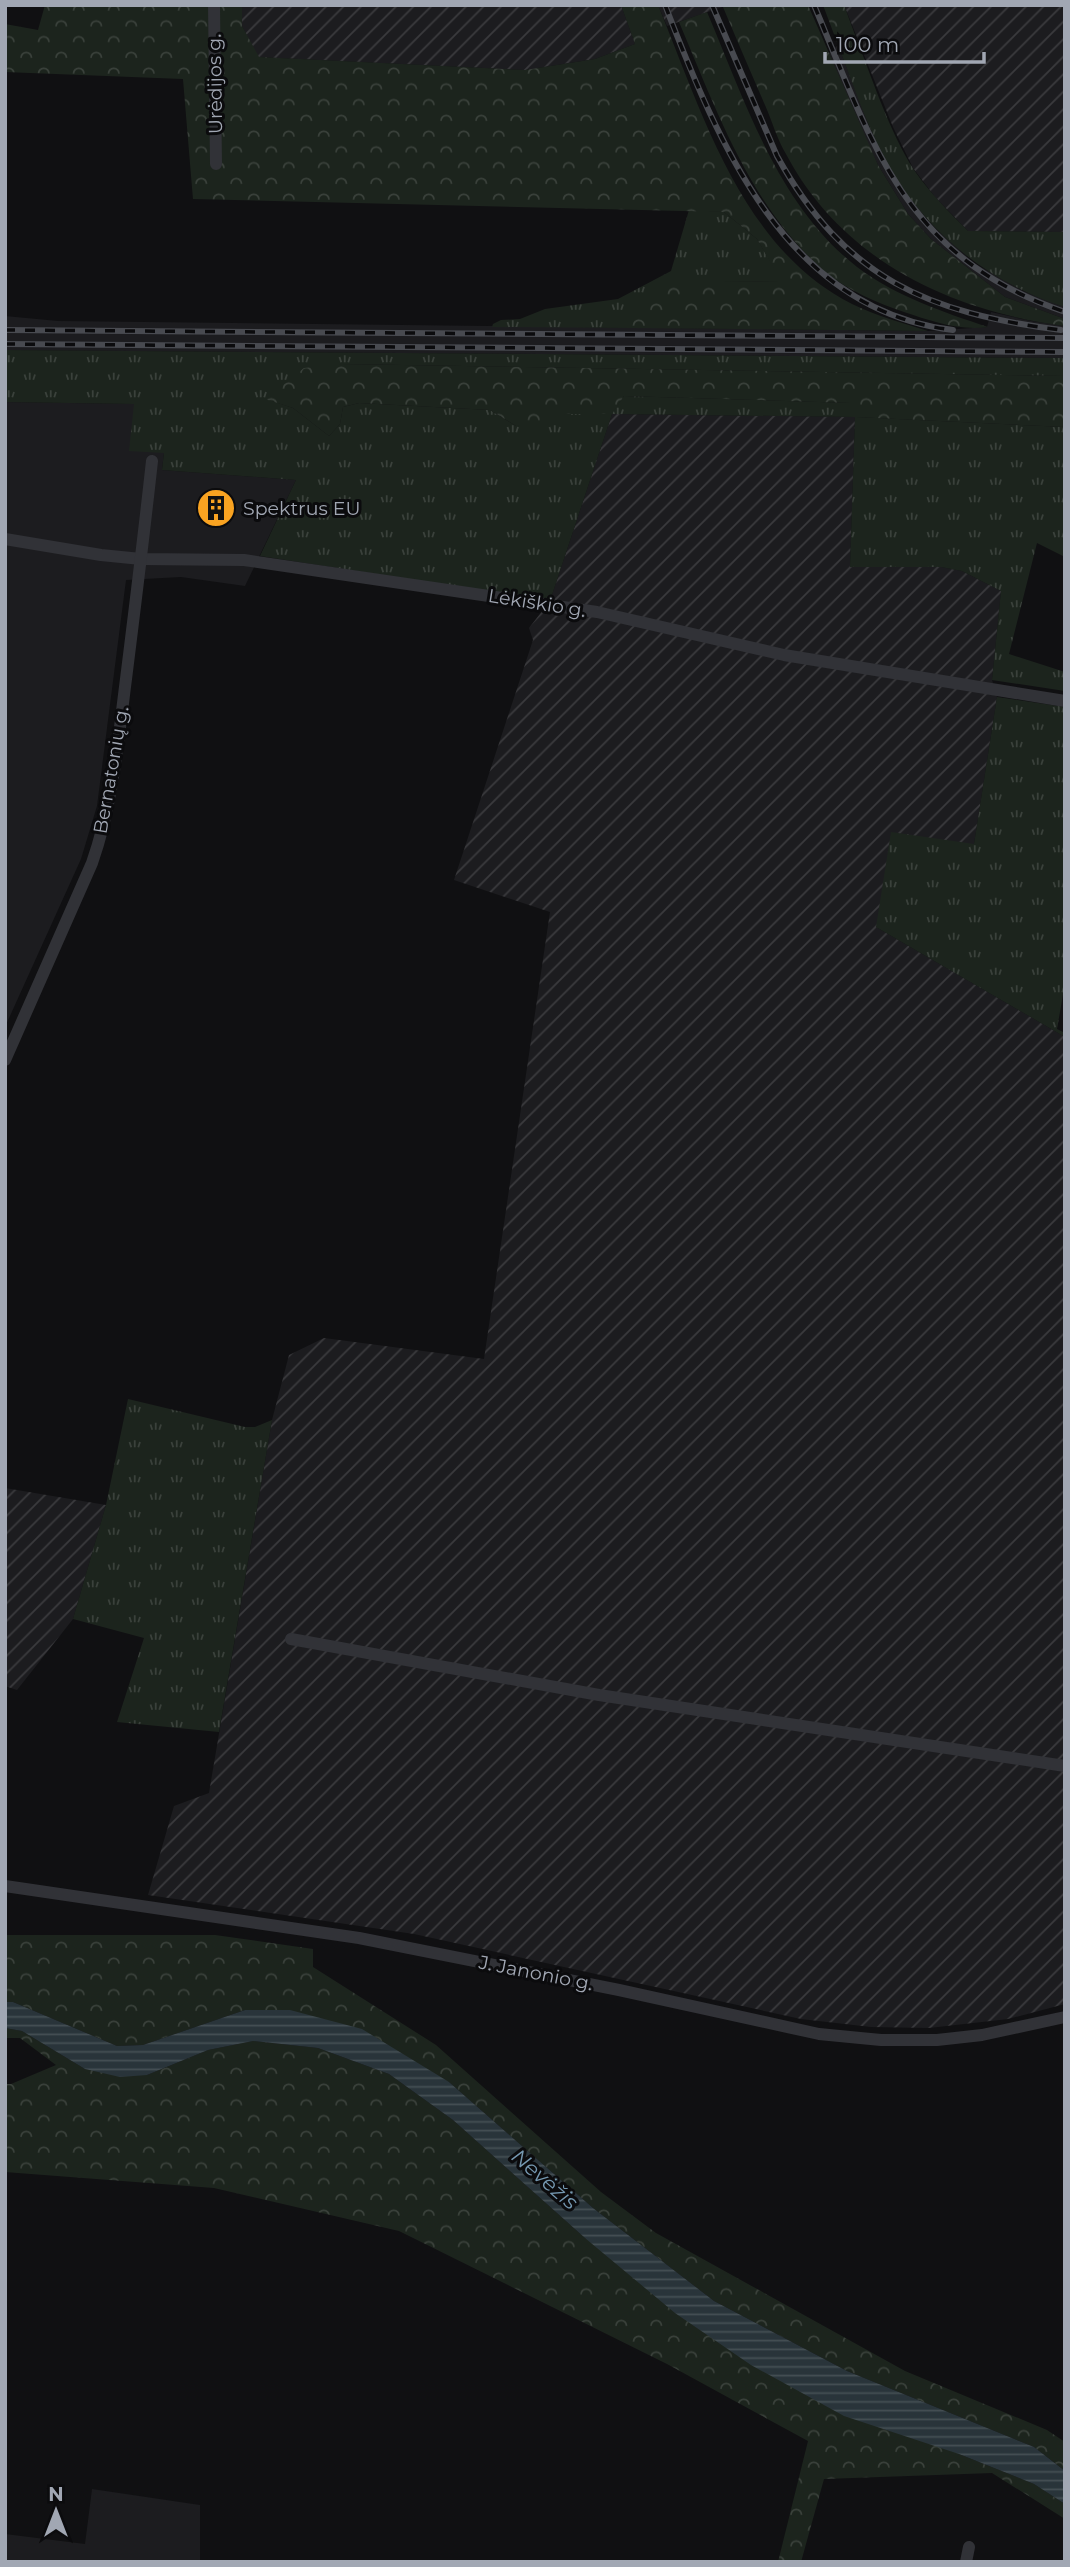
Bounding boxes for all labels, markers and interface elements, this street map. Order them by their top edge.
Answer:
scale bar [825,21,984,65]
text: 100 m [836,32,899,57]
street label: Urėdijos g. [203,34,227,134]
building icon: Spektrus EU [195,487,237,529]
place label: Spektrus EU [243,497,361,520]
street label: Lėkiškio g. [486,584,588,622]
street label: Bernatonių g. [88,704,134,836]
street label: J. Janonio g. [476,1950,595,1995]
water label: Nevėžis [507,2143,583,2215]
north arrow [21,2476,91,2546]
text: N [48,2483,64,2506]

